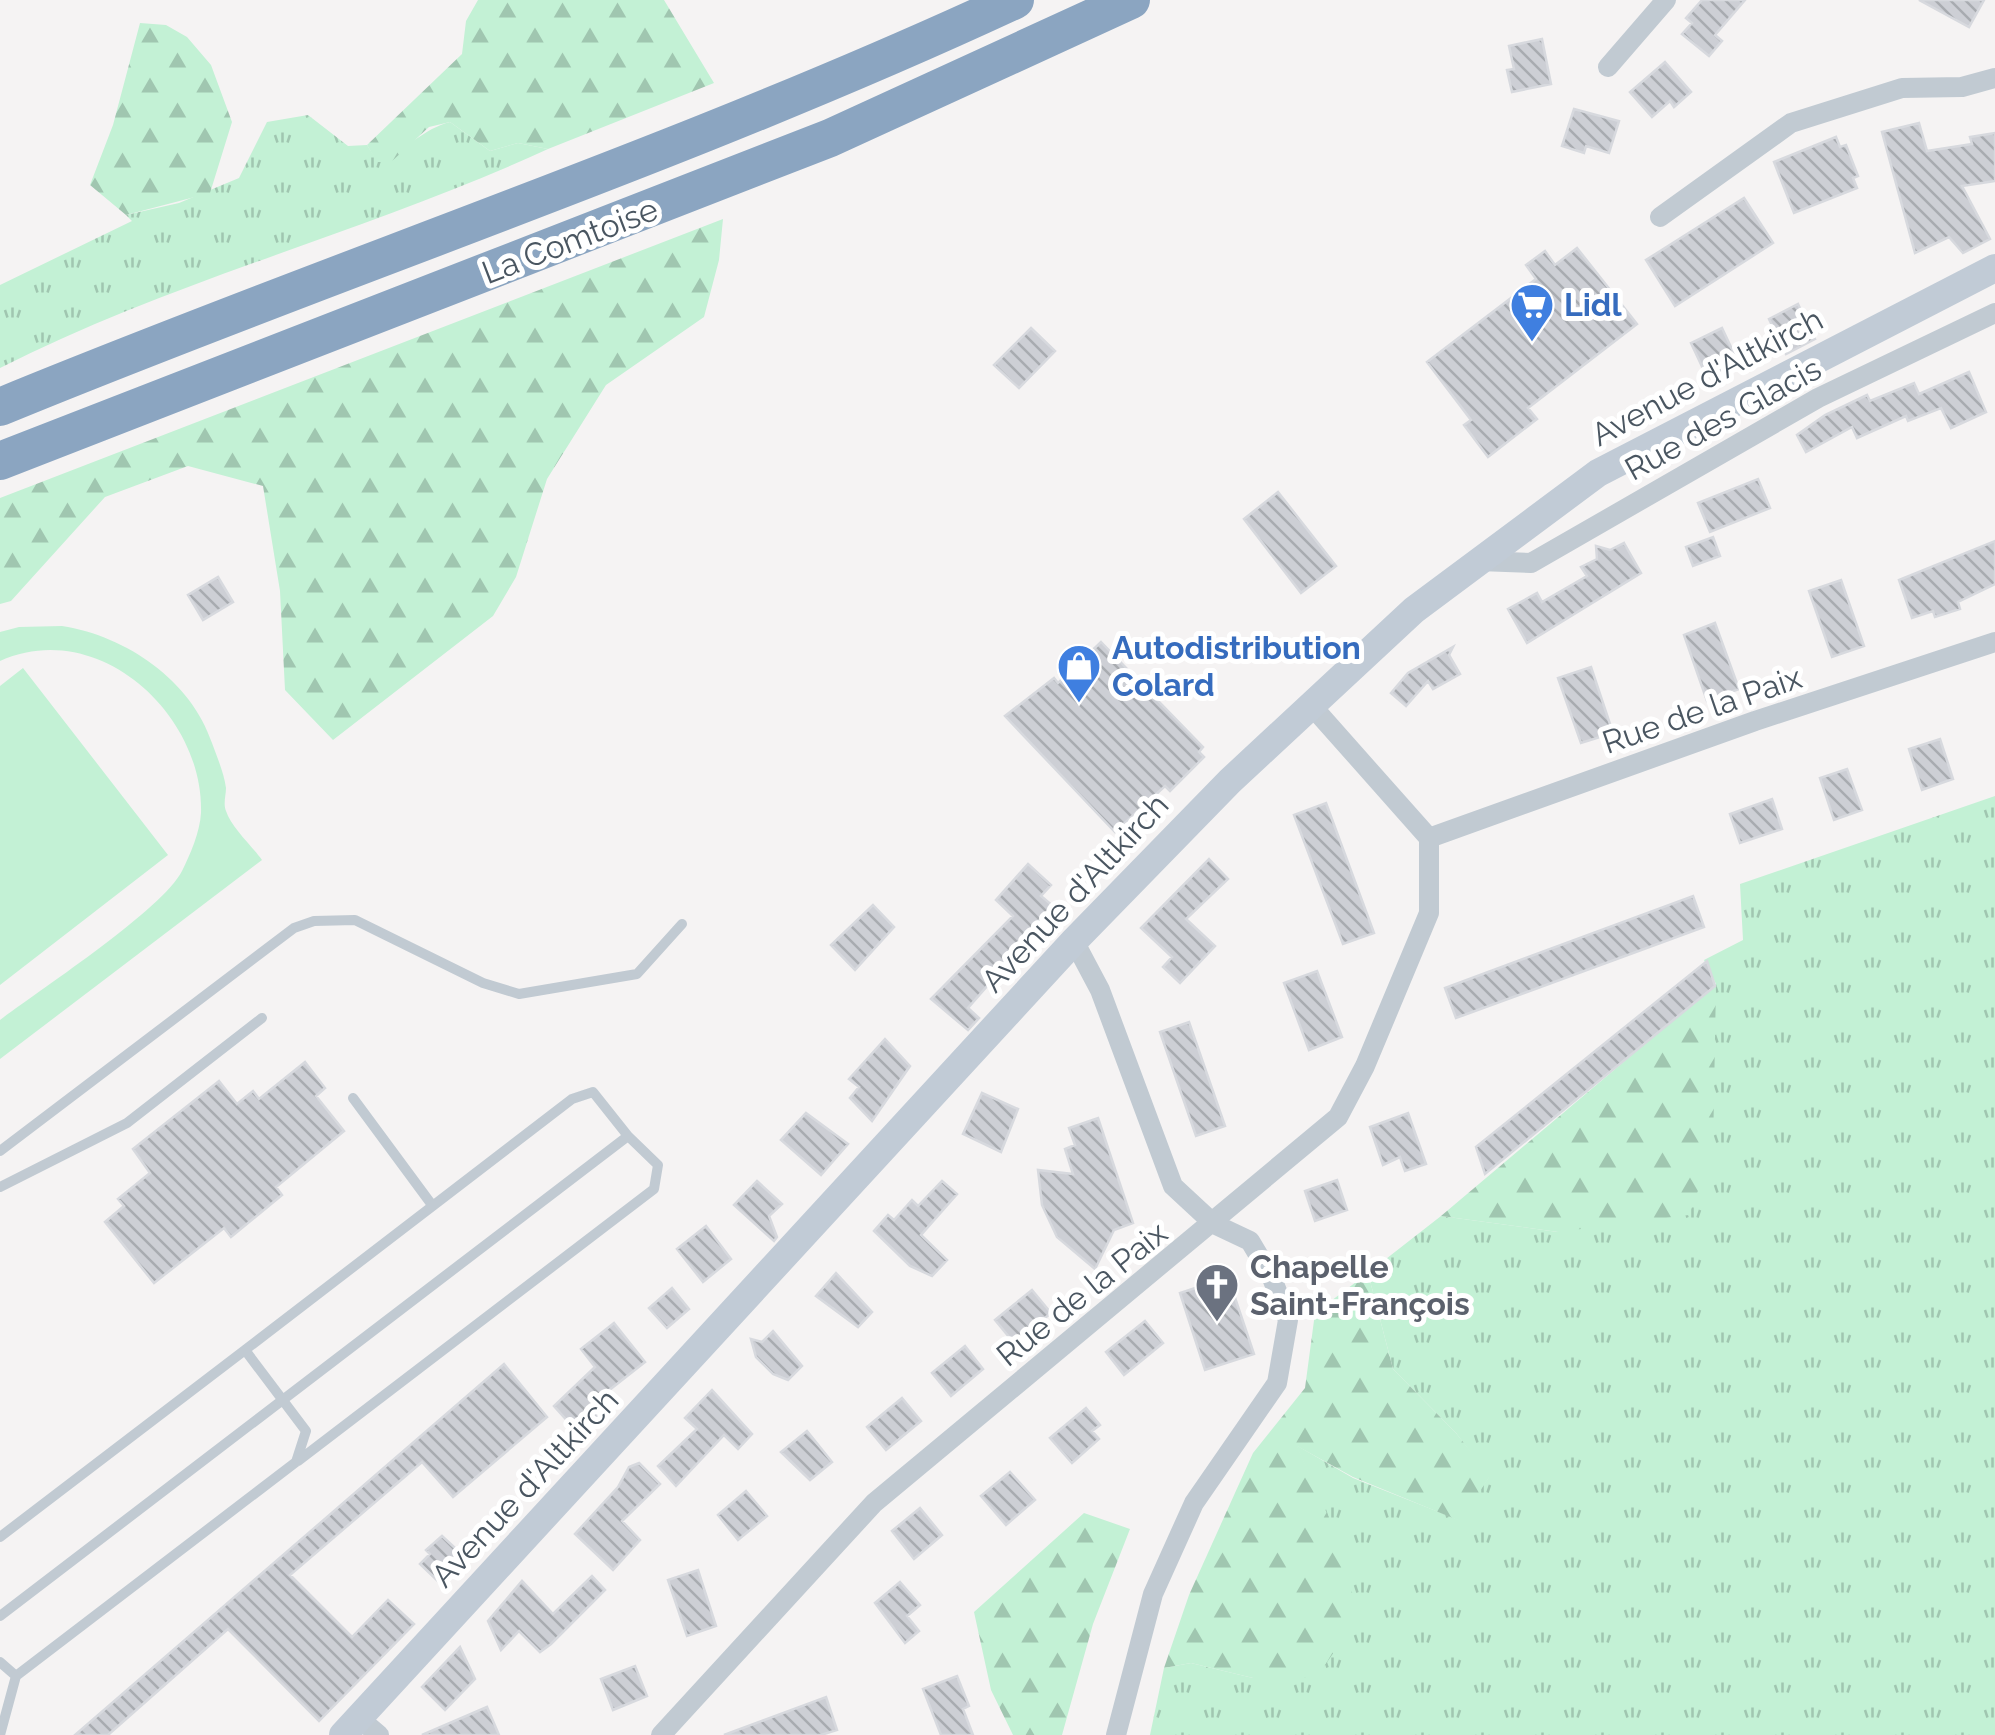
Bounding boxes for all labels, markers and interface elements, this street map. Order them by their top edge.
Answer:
street label: La Comtoise [477,190,663,291]
supermarket icon: Lidl [1509,282,1555,343]
place label: Lidl [1564,286,1622,323]
street label: Avenue d'Altkirch [1585,300,1829,453]
street label: Rue des Glacis [1618,350,1827,488]
place label: Autodistribution Colard [1112,629,1361,703]
shop icon: Autodistribution Colard [1056,643,1102,704]
street label: Rue de la Paix [1597,658,1806,761]
street label: Avenue d'Altkirch [974,786,1176,999]
street label: Rue de la Paix [989,1214,1174,1373]
place label: Chapelle Saint-François [1250,1248,1470,1322]
church icon: Chapelle Saint-François [1194,1262,1240,1323]
street label: Avenue d'Altkirch [424,1381,626,1594]

